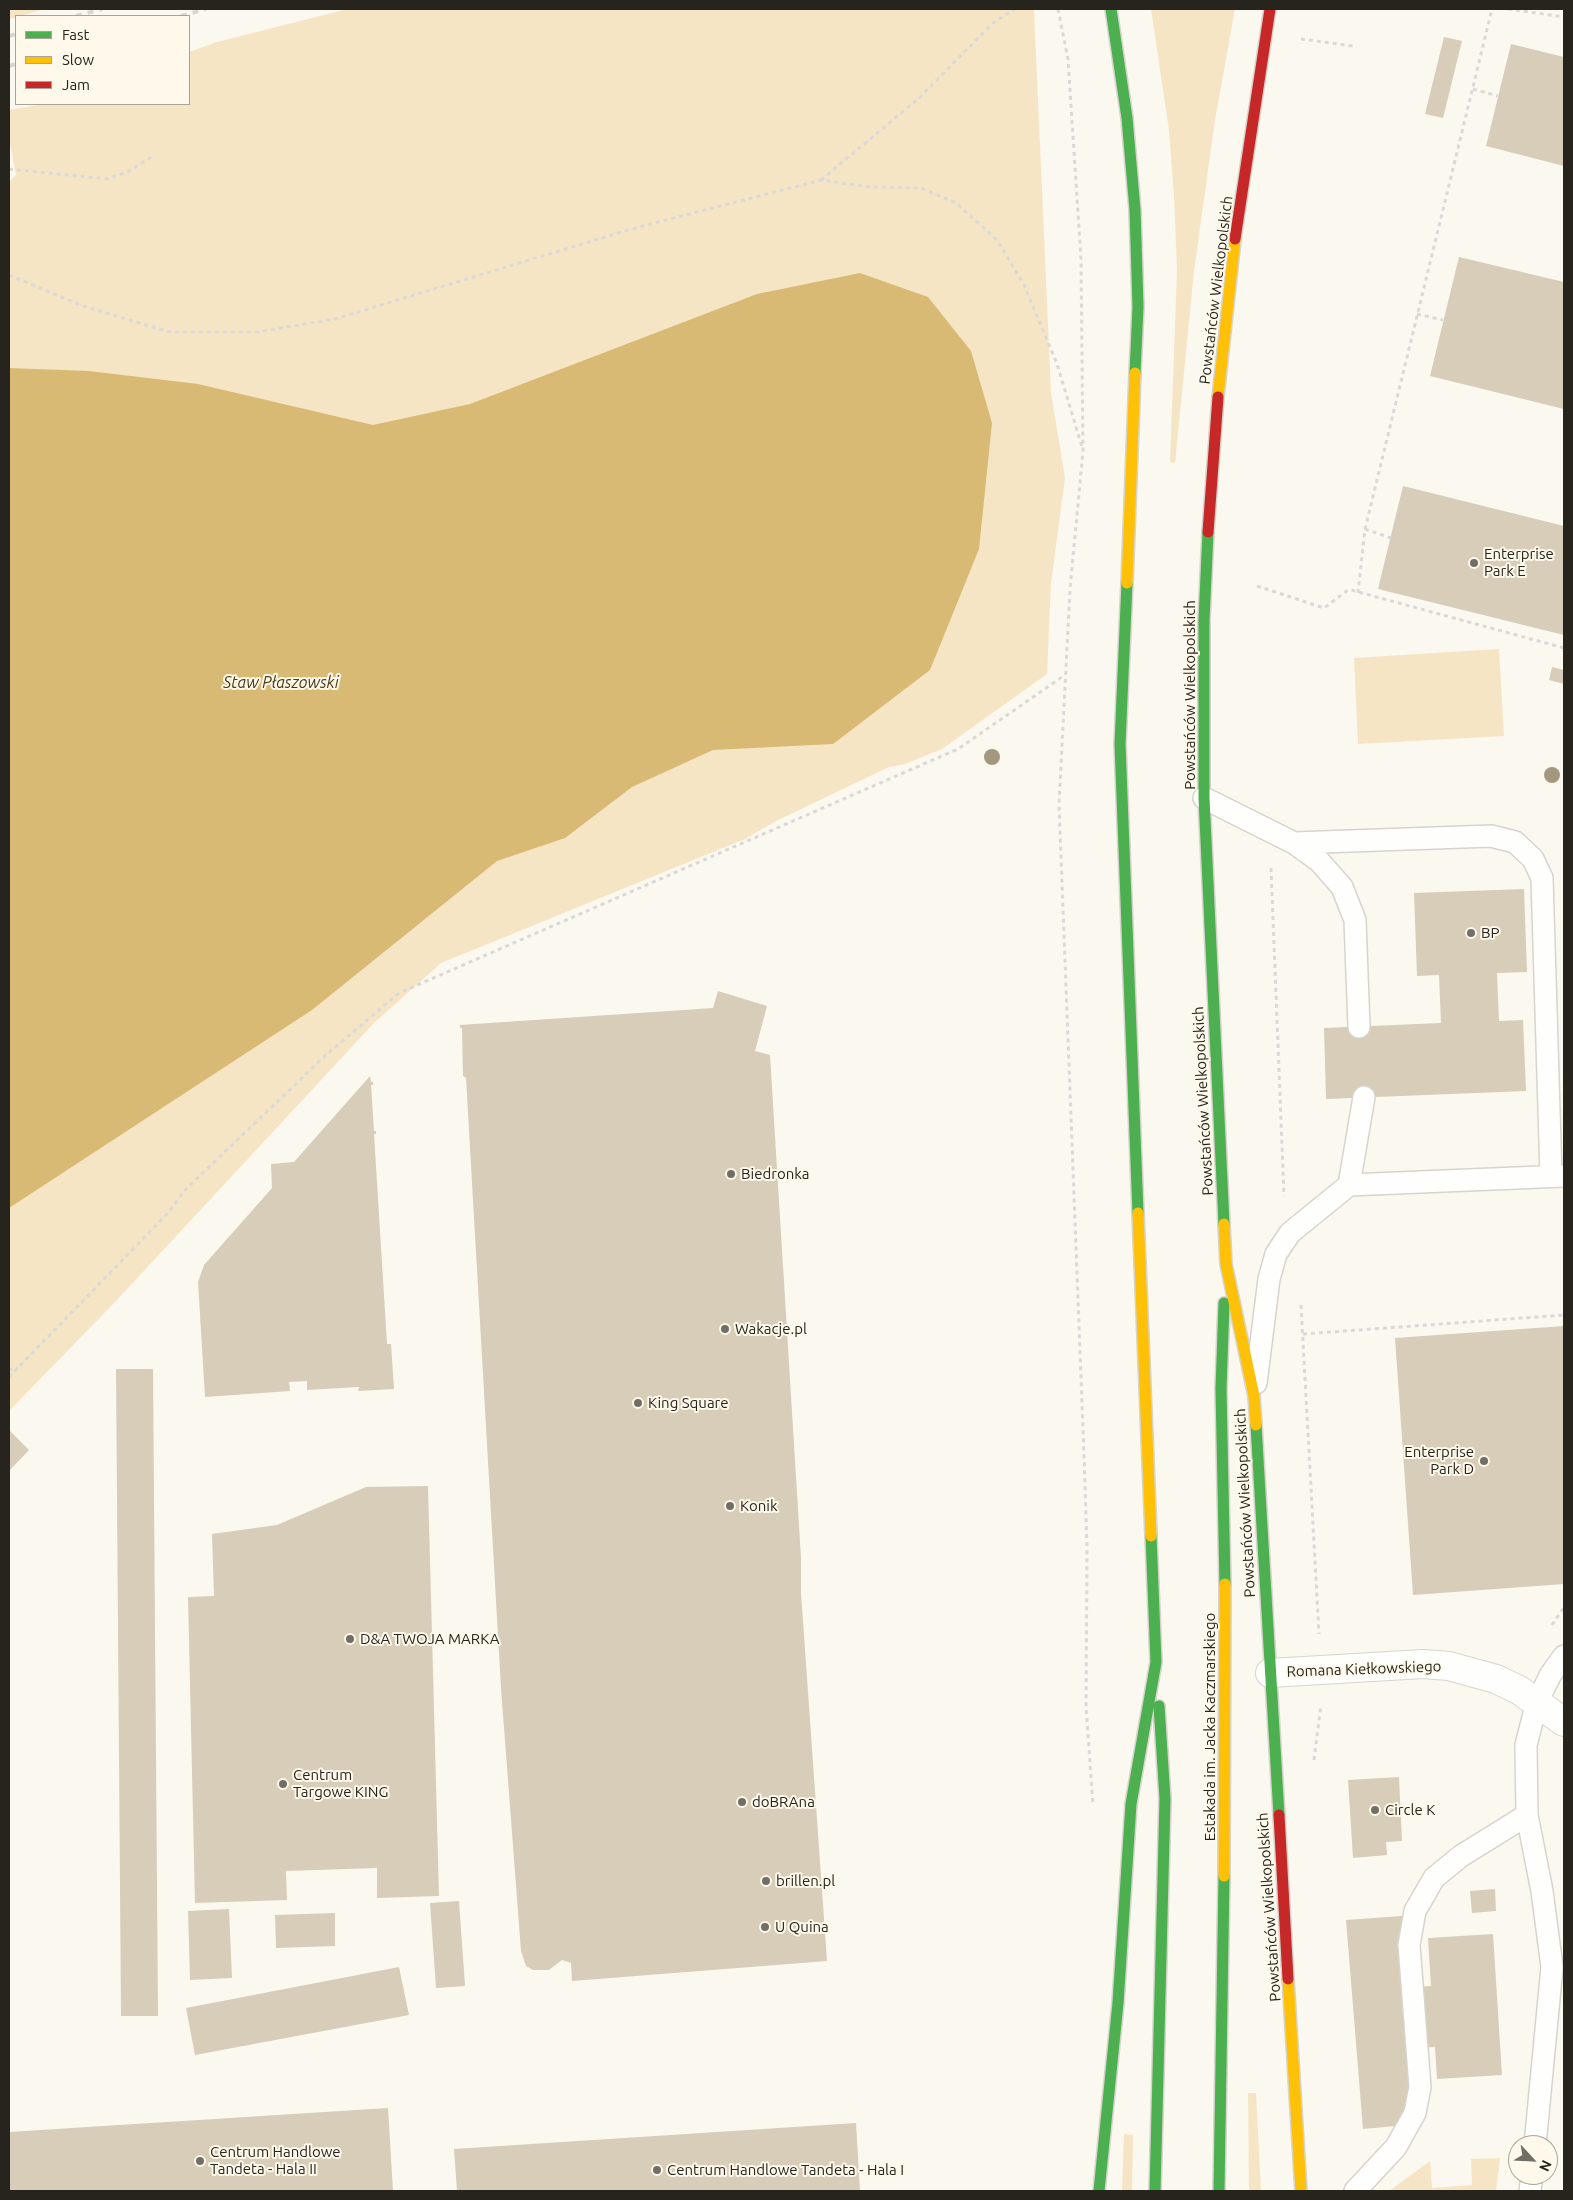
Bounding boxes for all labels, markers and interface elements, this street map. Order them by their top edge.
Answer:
legend [15,15,190,105]
text: Fast [62,26,89,43]
text: Slow [62,51,94,68]
text: Jam [62,76,90,93]
street label: Powstańców Wielkopolskich [1196,195,1236,385]
place label: Enterprise Park E [1484,545,1554,580]
marker: Enterprise Park E [1468,557,1480,569]
street label: Powstańców Wielkopolskich [1181,600,1199,790]
water label: Staw Płaszowski [223,673,339,693]
place label: BP [1481,924,1499,942]
marker: BP [1465,927,1477,939]
street label: Powstańców Wielkopolskich [1189,1006,1217,1196]
place label: Biedronka [741,1165,810,1183]
marker: Biedronka [725,1168,737,1180]
place label: Wakacje.pl [735,1320,807,1338]
marker: Wakacje.pl [719,1323,731,1335]
place label: King Square [648,1394,729,1412]
marker: King Square [632,1397,644,1409]
street label: Powstańców Wielkopolskich [1231,1408,1259,1598]
place label: Enterprise Park D [1404,1443,1474,1478]
marker: Enterprise Park D [1478,1455,1490,1467]
place label: Konik [740,1497,777,1515]
marker: Konik [724,1500,736,1512]
street label: Estakada im. Jacka Kaczmarskiego [1201,1613,1219,1841]
place label: D&A TWOJA MARKA [360,1630,500,1648]
marker: D&A TWOJA MARKA [344,1633,356,1645]
street label: Romana Kiełkowskiego [1286,1657,1442,1681]
place label: Centrum Targowe KING [293,1766,388,1801]
marker: Centrum Targowe KING [277,1778,289,1790]
place label: doBRAna [752,1793,815,1811]
marker: doBRAna [736,1796,748,1808]
place label: Circle K [1385,1801,1435,1819]
marker: Circle K [1369,1804,1381,1816]
street label: Powstańców Wielkopolskich [1253,1812,1285,2002]
place label: brillen.pl [776,1872,835,1890]
marker: brillen.pl [760,1875,772,1887]
place label: U Quina [775,1918,829,1936]
marker: U Quina [759,1921,771,1933]
north arrow [1508,2135,1558,2185]
place label: Centrum Handlowe Tandeta - Hala II [210,2143,341,2178]
marker: Centrum Handlowe Tandeta - Hala II [194,2155,206,2167]
text: N [1536,2158,1555,2174]
place label: Centrum Handlowe Tandeta - Hala I [667,2161,904,2179]
marker: Centrum Handlowe Tandeta - Hala I [651,2164,663,2176]

